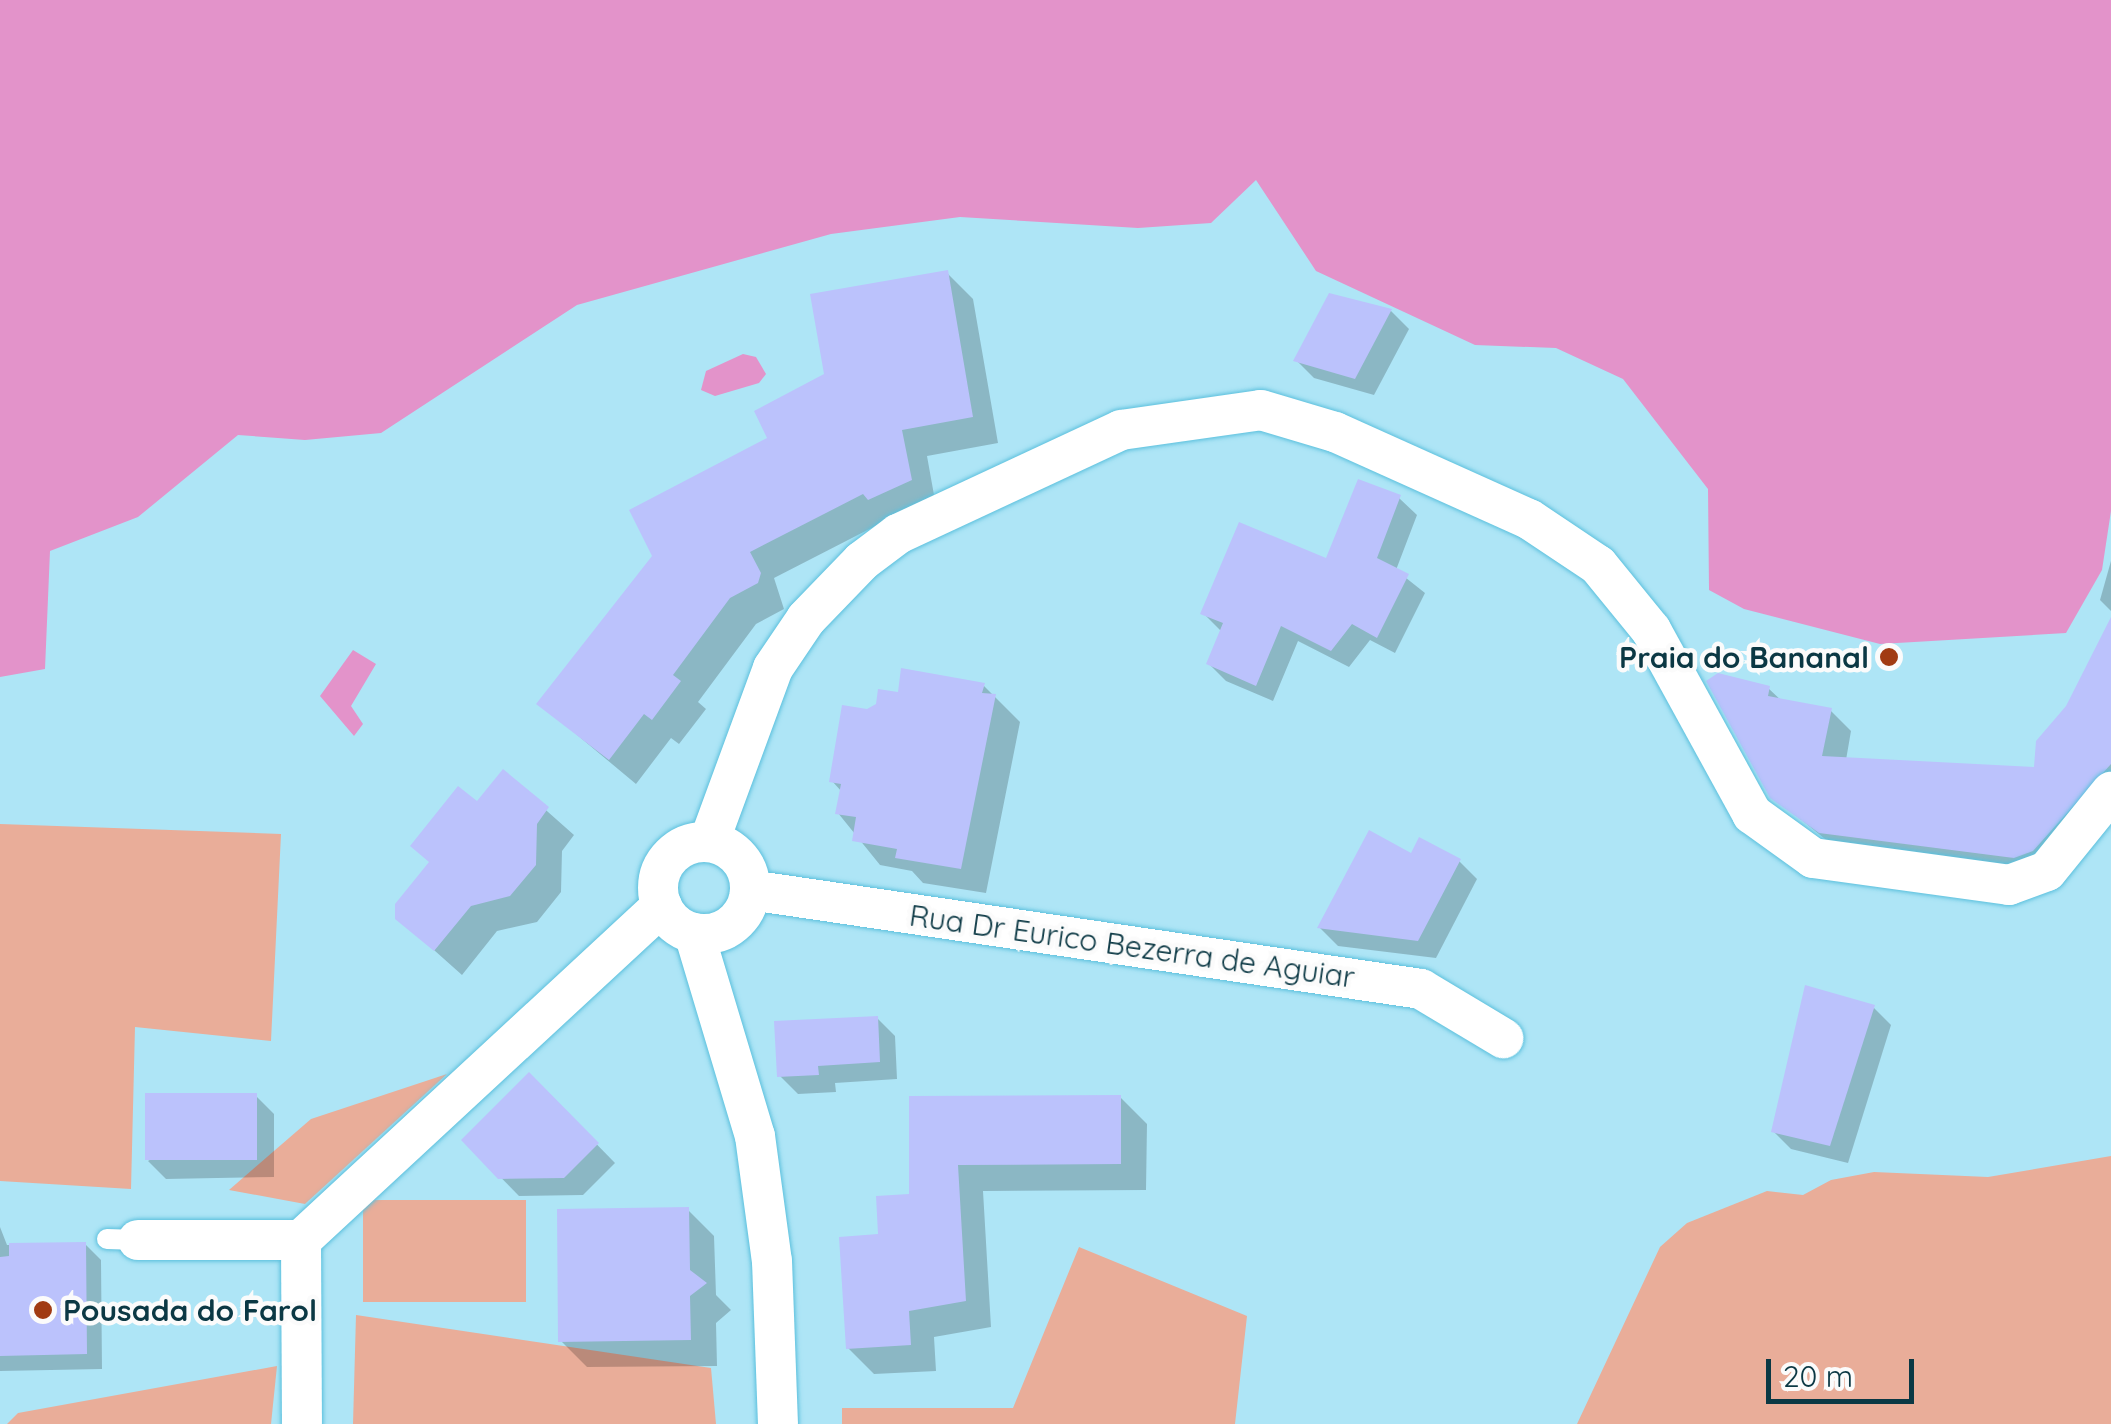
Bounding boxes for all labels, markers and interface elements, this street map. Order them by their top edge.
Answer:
place label: Praia do Bananal [1619,639,1869,675]
marker: Praia do Bananal [1878,646,1900,668]
street label: Rua Dr Eurico Bezerra de Aguiar [907,897,1357,995]
place label: Pousada do Farol [63,1292,317,1328]
marker: Pousada do Farol [32,1299,54,1321]
scale bar [1771,1339,1918,1401]
text: 20 m [1783,1357,1853,1395]

